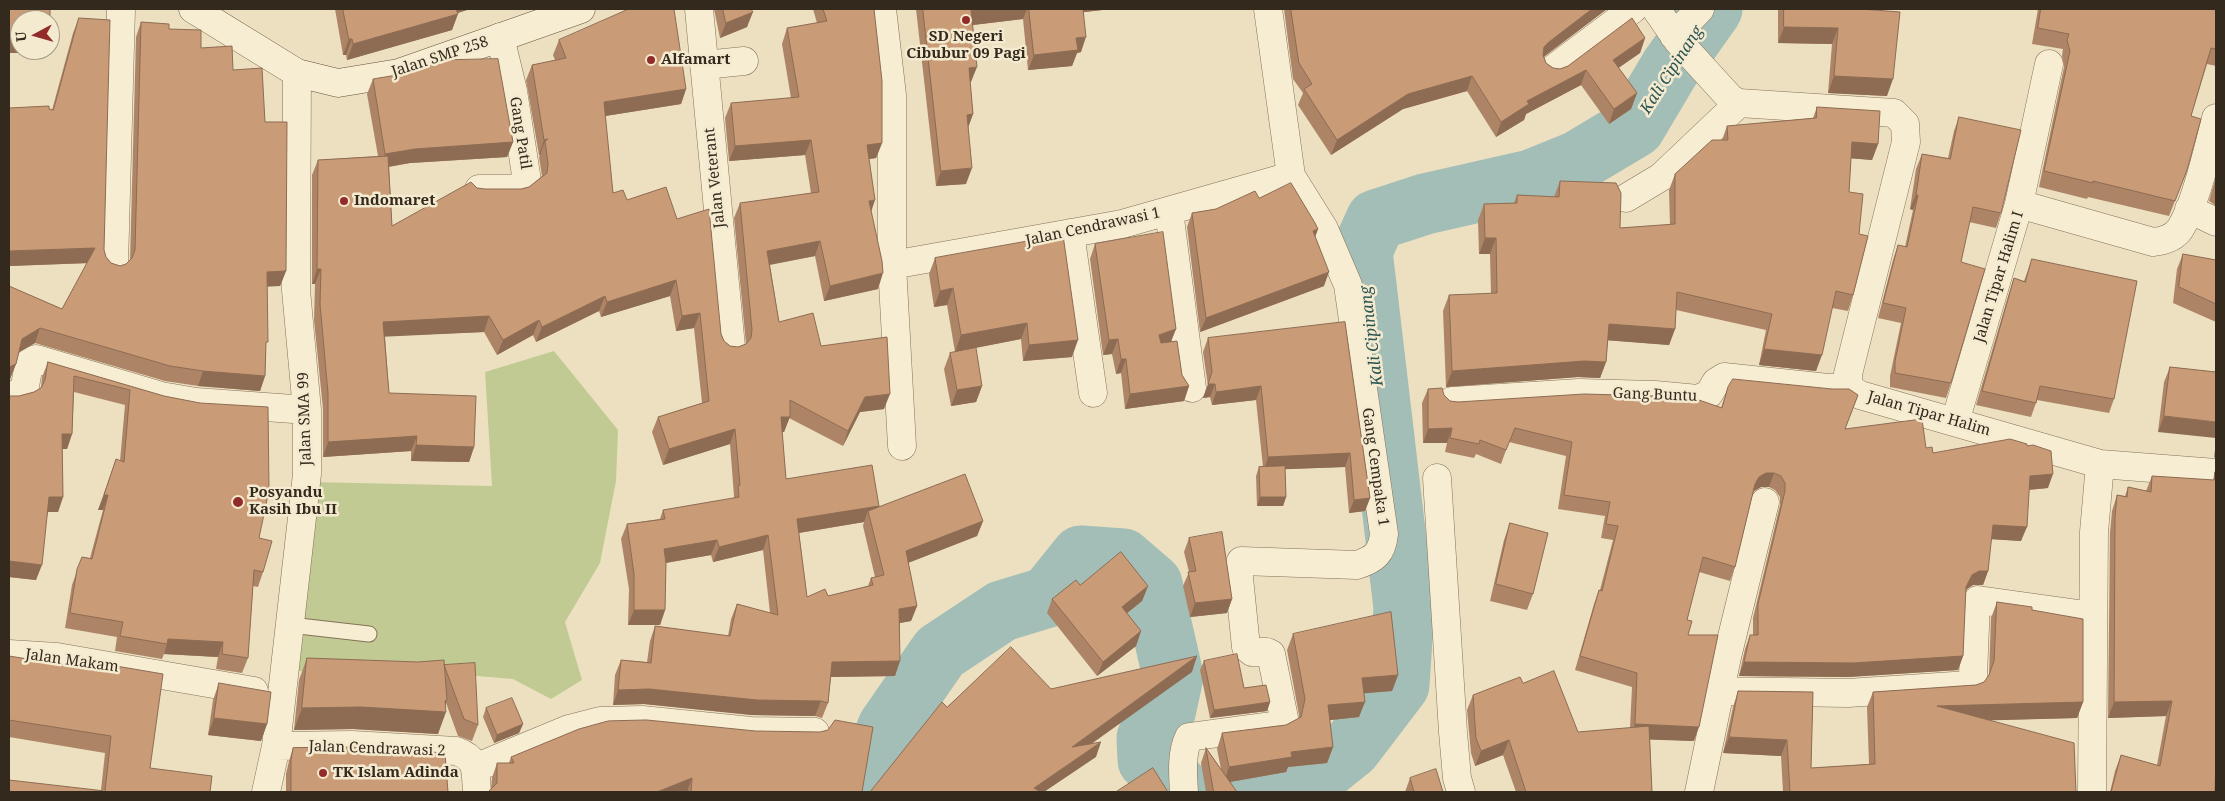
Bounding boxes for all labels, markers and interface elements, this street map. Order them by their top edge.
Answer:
north arrow [10,10,60,60]
marker: SD Negeri Cibubur 09 Pagi [960,14,972,26]
water label: Kali Cipinang [1637,23,1707,117]
place label: SD Negeri Cibubur 09 Pagi [906,28,1026,63]
text: U [11,30,31,43]
street label: Jalan SMP 258 [389,33,491,81]
place label: Alfamart [661,51,730,69]
marker: Alfamart [645,54,657,66]
street label: Gang Patil [505,96,535,170]
street label: Jalan Veterant [701,127,729,229]
place label: Indomaret [354,192,435,210]
marker: Indomaret [338,195,350,207]
street label: Jalan Cendrawasi 1 [1024,204,1162,250]
street label: Jalan Tipar Halim I [1970,209,2028,345]
water label: Kali Cipinang [1356,285,1388,387]
street label: Jalan SMA 99 [294,372,316,466]
street label: Gang Buntu [1612,385,1698,405]
street label: Jalan Tipar Halim [1865,388,1993,440]
street label: Gang Cempaka 1 [1358,407,1392,527]
place label: Posyandu Kasih Ibu II [249,484,337,519]
marker: Posyandu Kasih Ibu II [231,495,245,509]
street label: Jalan Makam [24,646,120,676]
street label: Jalan Cendrawasi 2 [308,738,446,760]
place label: TK Islam Adinda [333,764,459,782]
marker: TK Islam Adinda [317,767,329,779]

